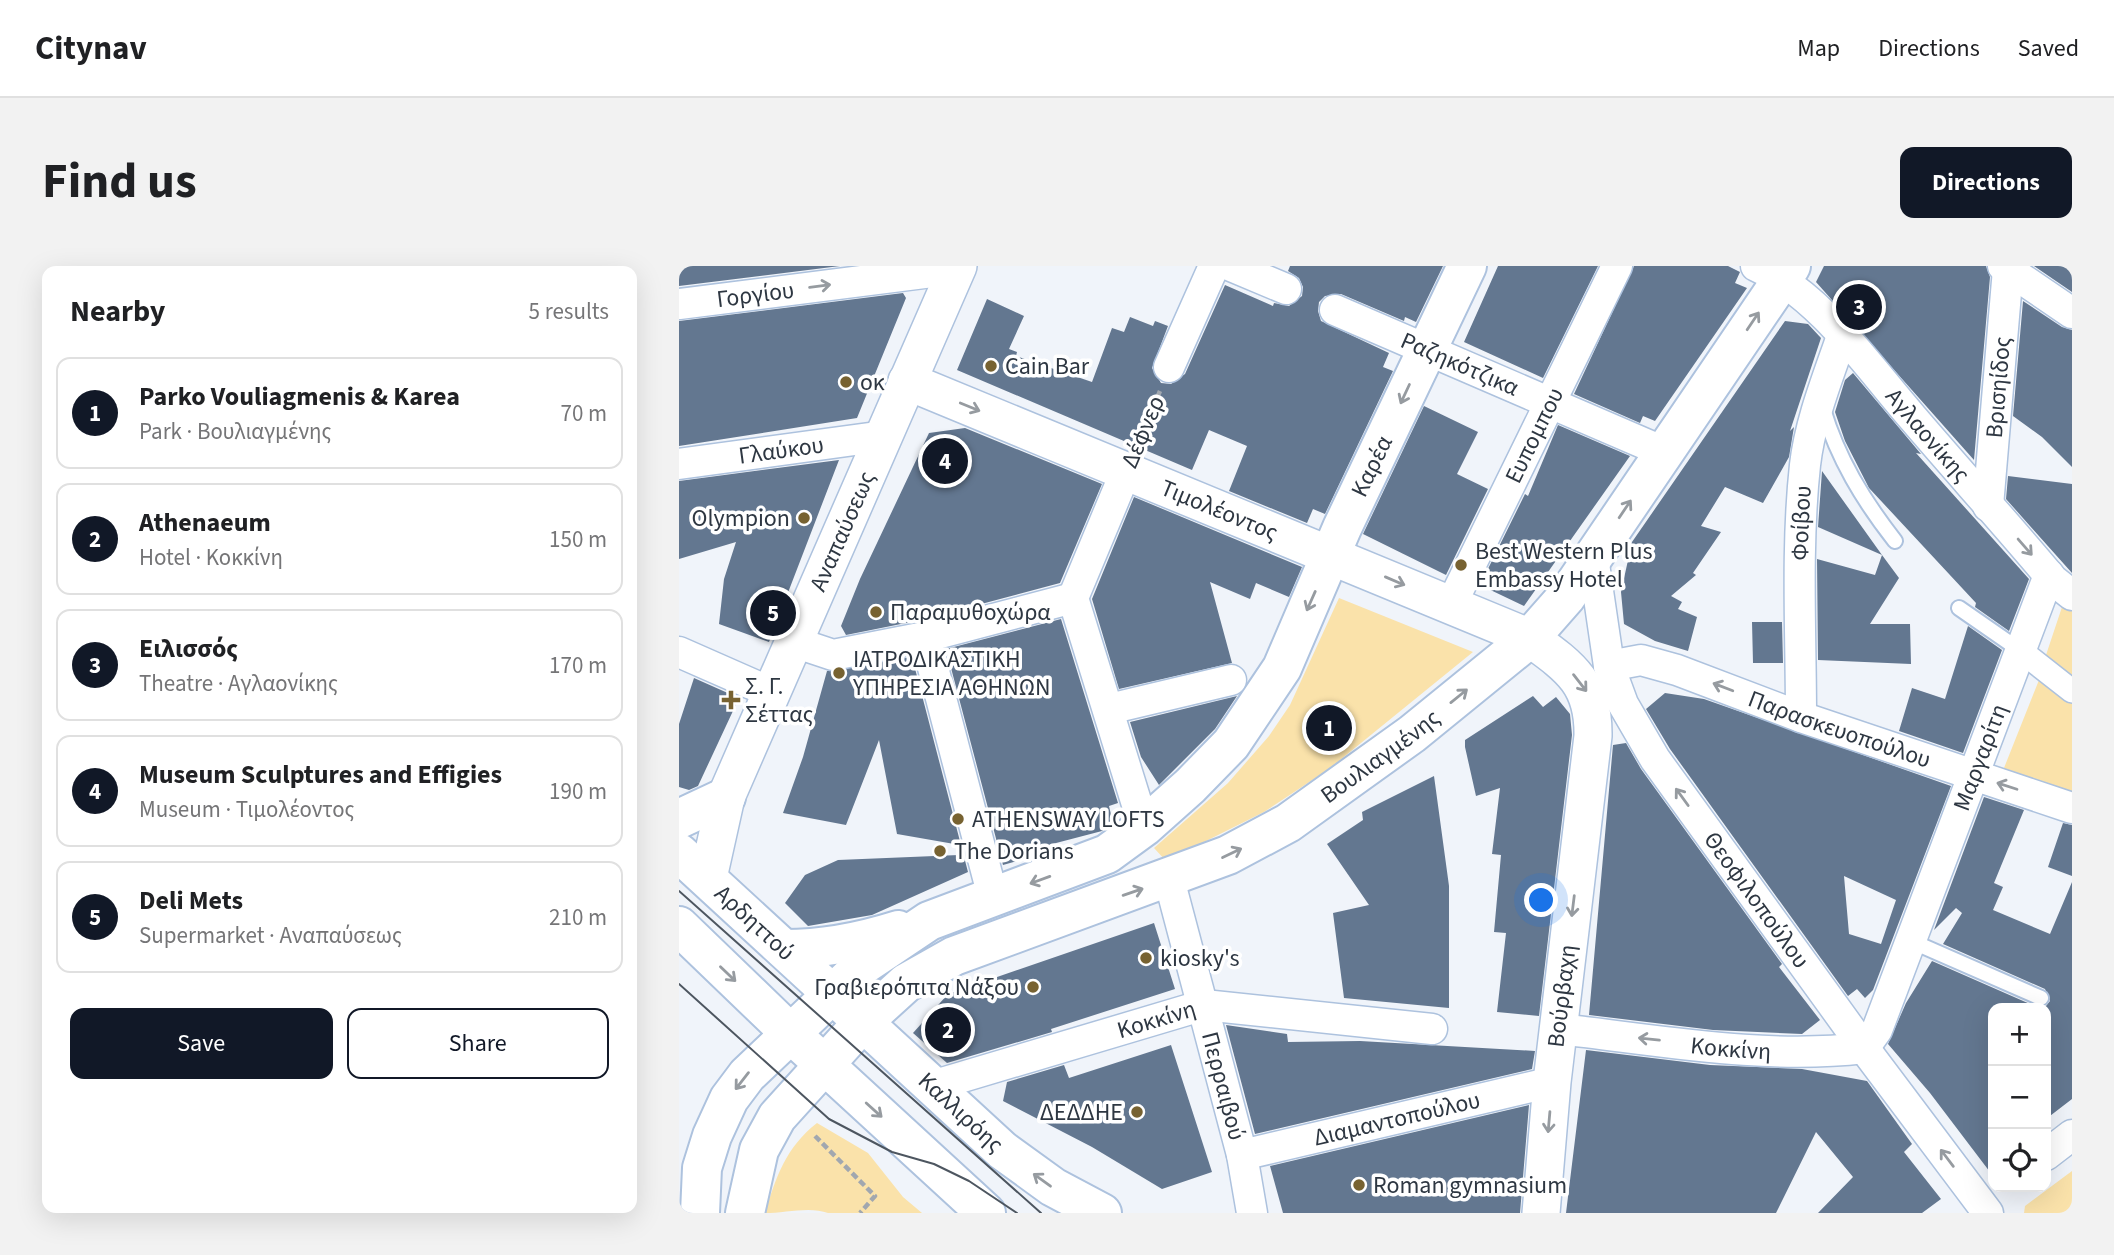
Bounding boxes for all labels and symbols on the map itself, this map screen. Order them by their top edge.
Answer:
street label: Γοργίου [715,272,796,317]
one-way arrow [808,280,831,293]
pin: 3 [1836,281,1882,333]
one-way arrow [1746,312,1760,331]
street label: Ραζηκότζικα [1395,323,1525,405]
street label: Βρισηίδος [1976,335,2020,440]
place label: Cain Bar [1005,349,1090,384]
marker: Cain Bar [983,358,999,374]
place label: οκ [860,365,885,400]
marker: οκ [838,374,854,390]
street label: Αγλαονίκης [1877,380,1979,490]
street label: Ευπομπου [1496,381,1572,489]
one-way arrow [1398,383,1411,404]
street label: Δέφνερ [1112,390,1174,474]
one-way arrow [959,402,981,415]
street label: Γλαύκου [736,427,826,473]
street label: Καρέα [1342,429,1401,503]
pin: 4 [922,435,968,487]
street label: Αναπαύσεως [800,466,884,597]
street label: Τιμολέοντος [1155,470,1283,550]
street label: Φοίβου [1782,484,1820,561]
one-way arrow [1618,500,1632,520]
place label: Olympion [691,501,790,536]
marker: Olympion [796,510,812,526]
place label: Best Western Plus Embassy Hotel [1475,534,1653,597]
one-way arrow [2017,538,2033,556]
marker: Best Western Plus Embassy Hotel [1453,557,1469,573]
one-way arrow [1383,575,1405,588]
pin: 5 [750,587,796,639]
one-way arrow [1304,589,1317,611]
place label: Παραμυθοχώρα [890,595,1051,630]
marker: Παραμυθοχώρα [868,604,884,620]
place label: ΙΑΤΡΟΔΙΚΑΣΤΙΚΗ ΥΠΗΡΕΣΙΑ ΑΘΗΝΩΝ [852,642,1051,705]
marker: ΙΑΤΡΟΔΙΚΑΣΤΙΚΗ ΥΠΗΡΕΣΙΑ ΑΘΗΝΩΝ [831,665,847,681]
place label: Σ. Γ. Σέττας [745,669,813,732]
one-way arrow [1573,673,1588,691]
one-way arrow [1713,680,1735,693]
street label: Παρασκευοπούλου [1743,681,1936,777]
one-way arrow [1449,688,1467,704]
marker: Σ. Γ. Σέττας [723,692,739,708]
street label: Μαργαρίτη [1944,699,2016,816]
street label: Βουλιαγμένης [1313,701,1447,812]
pin: 1 [1306,702,1352,754]
one-way arrow [1997,779,2019,792]
one-way arrow [1675,788,1690,807]
place label: ATHENSWAY LOFTS [972,802,1165,837]
marker: ATHENSWAY LOFTS [950,811,966,827]
street label: Θεοφιλοπούλου [1695,824,1818,975]
place label: The Dorians [954,834,1074,869]
marker: The Dorians [932,843,948,859]
one-way arrow [1221,845,1242,859]
one-way arrow [1030,875,1052,887]
street label: Αρδηττού [707,877,803,969]
your location [1524,883,1558,917]
one-way arrow [1122,885,1144,897]
one-way arrow [1566,894,1579,917]
place label: kiosky's [1160,941,1239,976]
street label: Βούρβαχη [1538,942,1586,1050]
marker: kiosky's [1138,950,1154,966]
one-way arrow [719,965,736,982]
place label: Γραβιερόπιτα Νάξου [814,970,1019,1005]
marker: Γραβιερόπιτα Νάξου [1025,979,1041,995]
street label: Κοκκίνη [1113,991,1200,1047]
pin: 2 [925,1004,971,1056]
street label: Περραιβού [1193,1028,1255,1144]
street label: Κοκκίνη [1689,1028,1772,1069]
one-way arrow [1639,1032,1661,1045]
street label: Καλλιρόης [910,1064,1012,1161]
one-way arrow [734,1072,749,1090]
street label: Διαμαντοπούλου [1310,1082,1484,1155]
place label: ΔΕΔΔΗΕ [1040,1095,1123,1130]
one-way arrow [865,1102,883,1118]
marker: ΔΕΔΔΗΕ [1129,1104,1145,1120]
one-way arrow [1542,1110,1555,1132]
one-way arrow [1940,1149,1955,1168]
place label: Roman gymnasium [1373,1168,1567,1203]
one-way arrow [1033,1173,1052,1187]
marker: Roman gymnasium [1351,1177,1367,1193]

